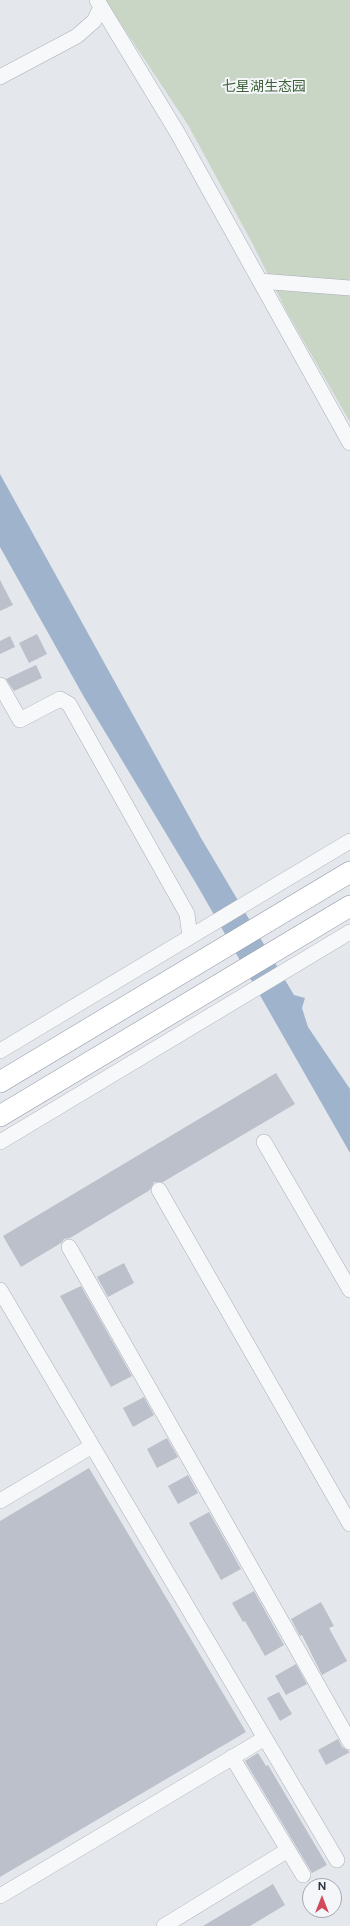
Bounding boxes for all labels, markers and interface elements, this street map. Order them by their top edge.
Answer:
park label: 七星湖生态园 [222,79,306,95]
north arrow [302,1878,342,1918]
text: N [318,1880,326,1893]

